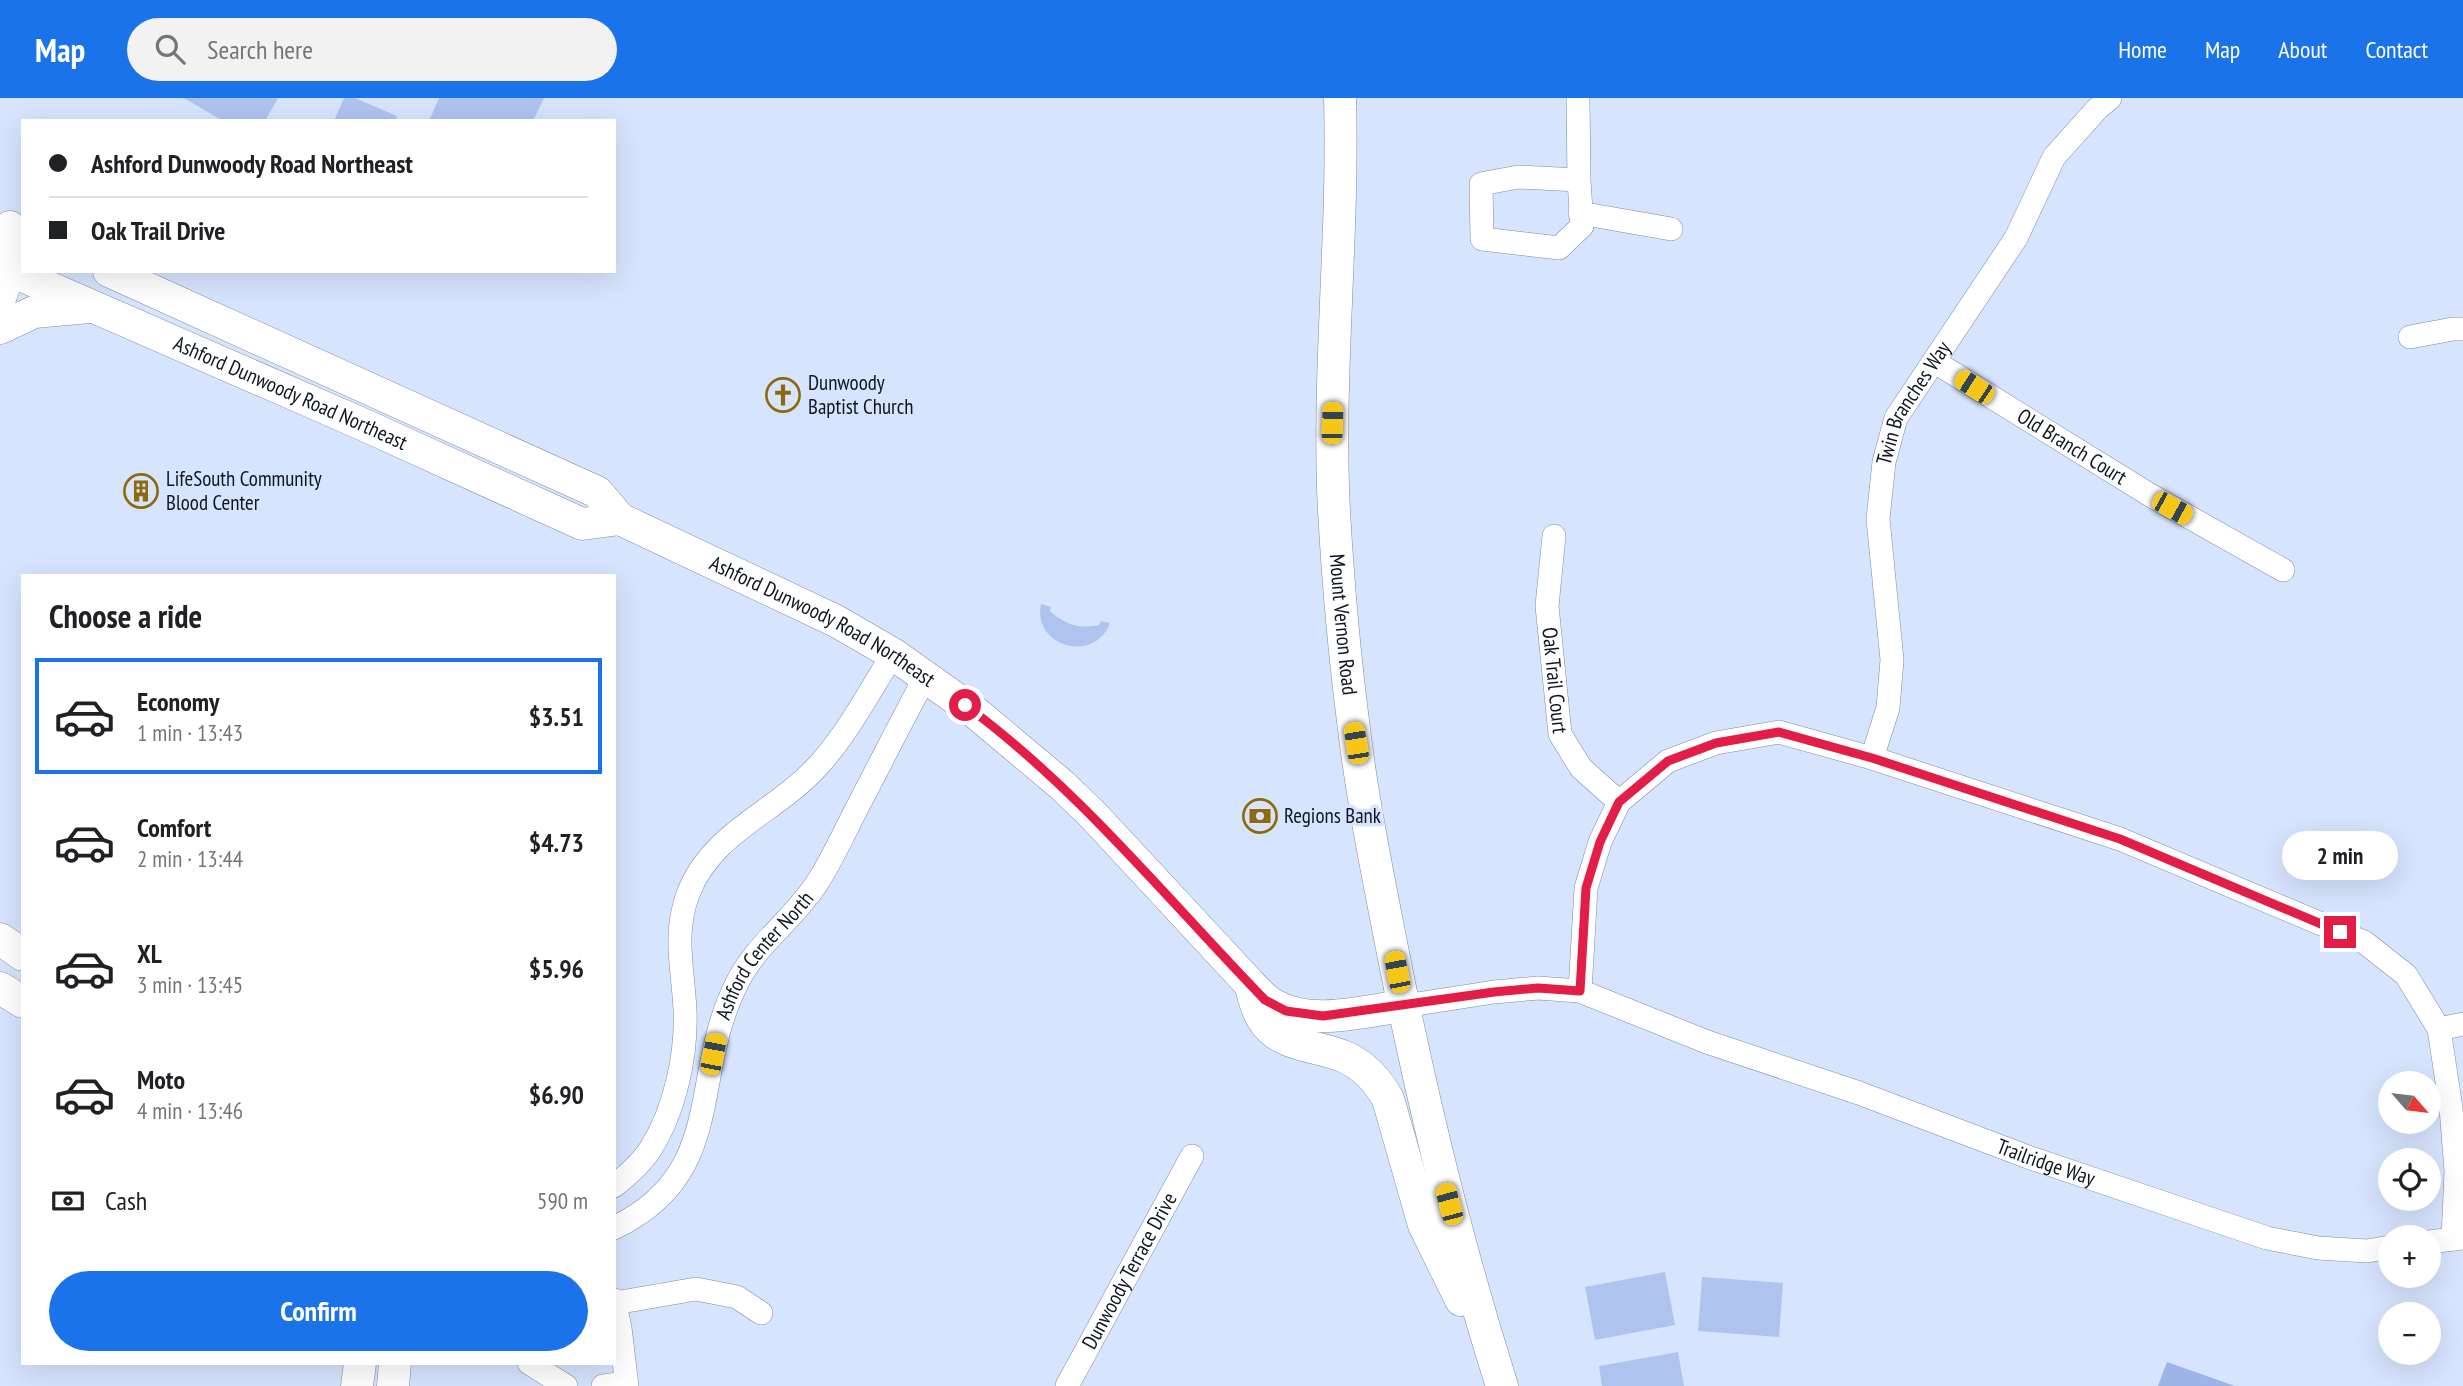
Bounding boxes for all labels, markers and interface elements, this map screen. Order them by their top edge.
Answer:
search box [127,18,617,81]
text: Map [35,28,85,71]
icon: search [151,30,189,68]
text: Search here [207,33,313,66]
text: Home [2118,34,2167,65]
text: Map [2205,34,2240,65]
text: About [2278,34,2327,65]
text: Contact [2365,34,2428,65]
text: Ashford Dunwoody Road Northeast [91,147,413,180]
text: Oak Trail Drive [91,214,225,247]
street label: Ashford Dunwoody Road Northeast [170,329,412,456]
street label: Twin Branches Way [1870,336,1957,468]
car [1951,367,1998,407]
place label: Dunwoody Baptist Church [808,369,914,420]
church icon: Dunwoody Baptist Church [764,376,802,414]
car [1321,402,1344,444]
street label: Old Branch Court [2012,402,2132,490]
place label: LifeSouth Community Blood Center [166,465,322,516]
building icon: LifeSouth Community Blood Center [122,472,160,510]
car [2149,489,2196,527]
street label: Ashford Dunwoody Road Northeast [705,549,941,693]
street label: Mount Vernon Road [1324,553,1364,696]
text: Choose a ride [49,595,202,637]
street label: Oak Trail Court [1536,626,1574,735]
icon: car [53,685,116,748]
text: Economy [137,685,219,718]
route start [949,689,981,721]
text: $3.51 [529,700,584,733]
text: 1 min · 13:43 [137,718,243,747]
car [1343,721,1370,765]
bank icon: Regions Bank [1241,797,1279,835]
place label: Regions Bank [1284,802,1381,829]
icon: car [53,811,116,874]
text: Comfort [137,811,211,844]
text: $4.73 [529,826,584,859]
callout: 2 min [2282,830,2398,880]
text: 2 min [2317,841,2363,870]
text: 2 min · 13:44 [137,844,243,873]
street label: Ashford Center North [709,886,819,1023]
route end [2324,916,2356,948]
icon: car [53,937,116,1000]
text: XL [137,937,162,970]
car [1383,949,1412,995]
text: $5.96 [529,952,584,985]
text: 3 min · 13:45 [137,970,243,999]
car [699,1031,728,1077]
icon: car [53,1063,116,1126]
text: Moto [137,1063,185,1096]
north arrow [2378,1071,2441,1134]
map controls [2378,1071,2441,1365]
text: $6.90 [529,1078,584,1111]
text: 4 min · 13:46 [137,1096,243,1125]
street label: Trailridge Way [1993,1132,2099,1192]
button: locate [2378,1148,2441,1211]
car [1434,1181,1465,1227]
icon: cash [49,1182,87,1220]
text: Cash [105,1184,147,1217]
text: 590 m [537,1186,588,1215]
street label: Dunwoody Terrace Drive [1076,1188,1183,1354]
button: + [2378,1225,2441,1288]
button: Confirm [49,1271,588,1351]
button: − [2378,1302,2441,1365]

